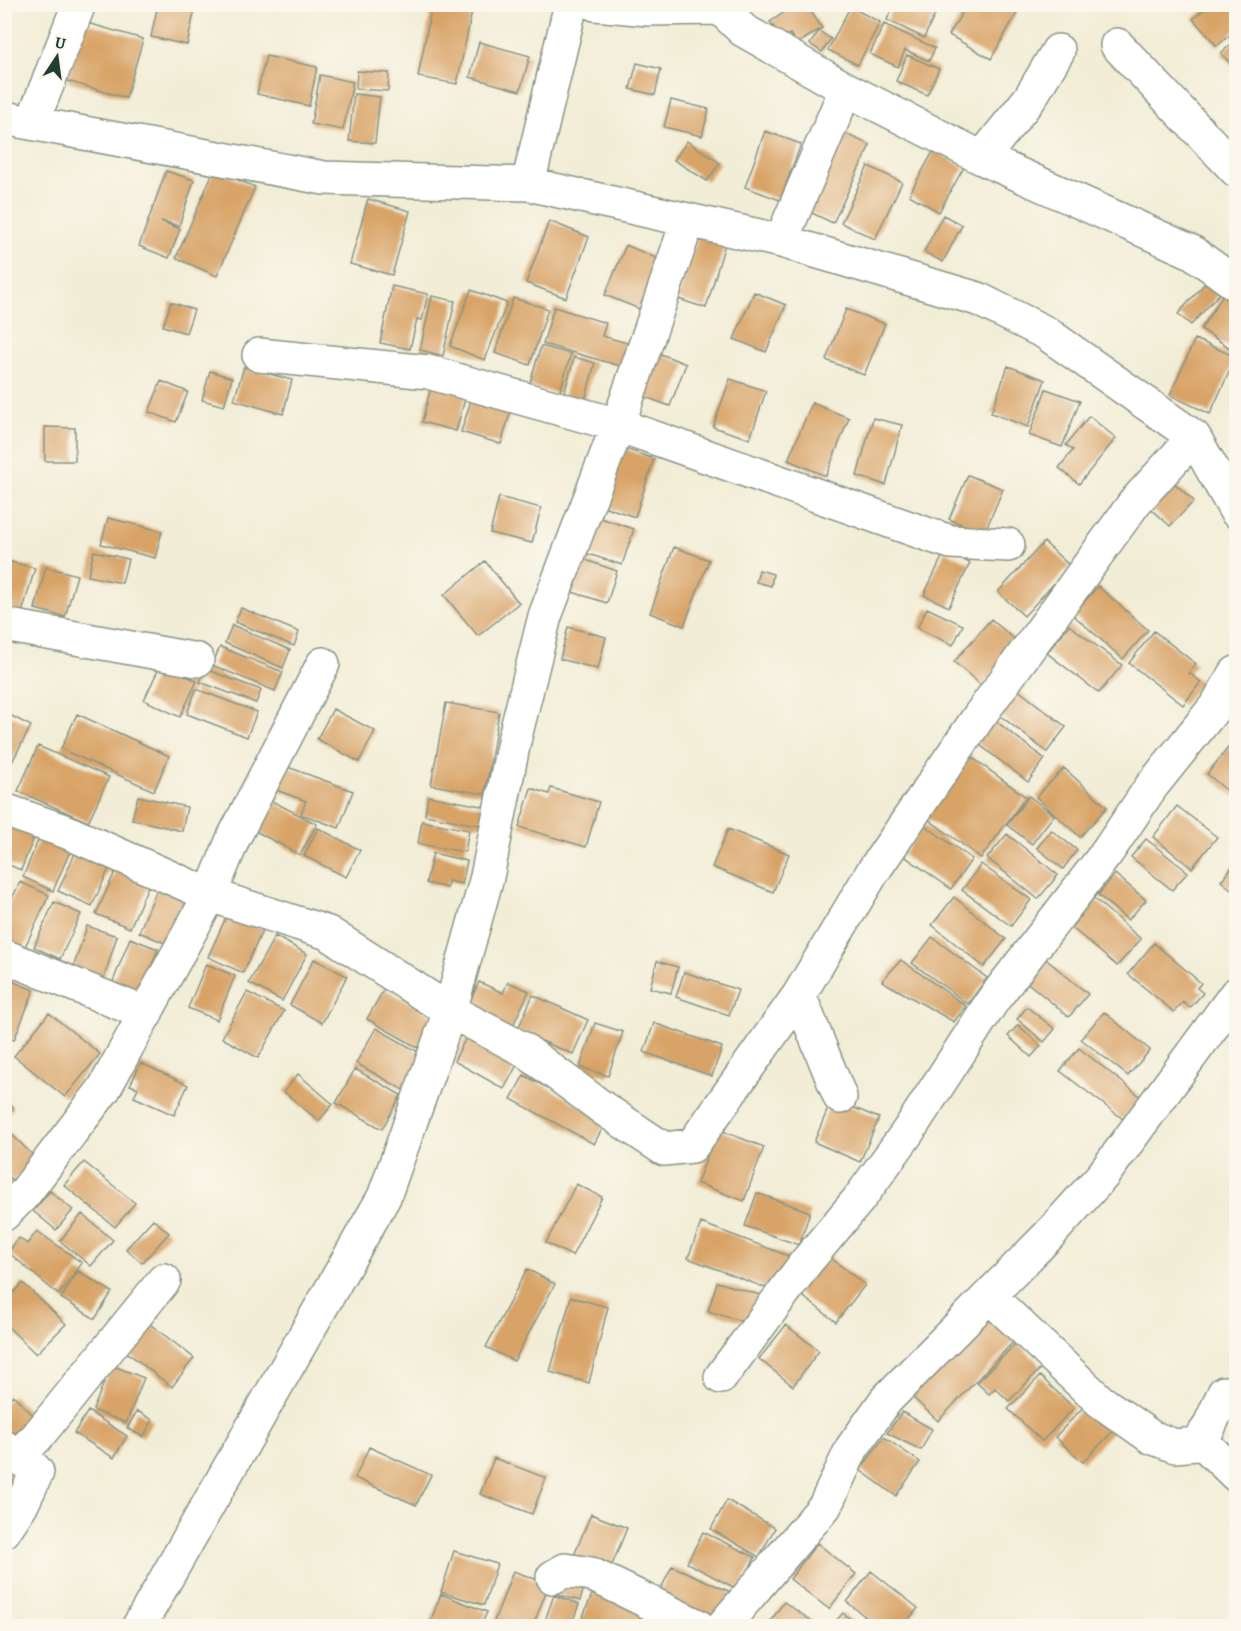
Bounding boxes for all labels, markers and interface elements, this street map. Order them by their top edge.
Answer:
north arrow [27,27,87,87]
text: U [53,31,68,55]

